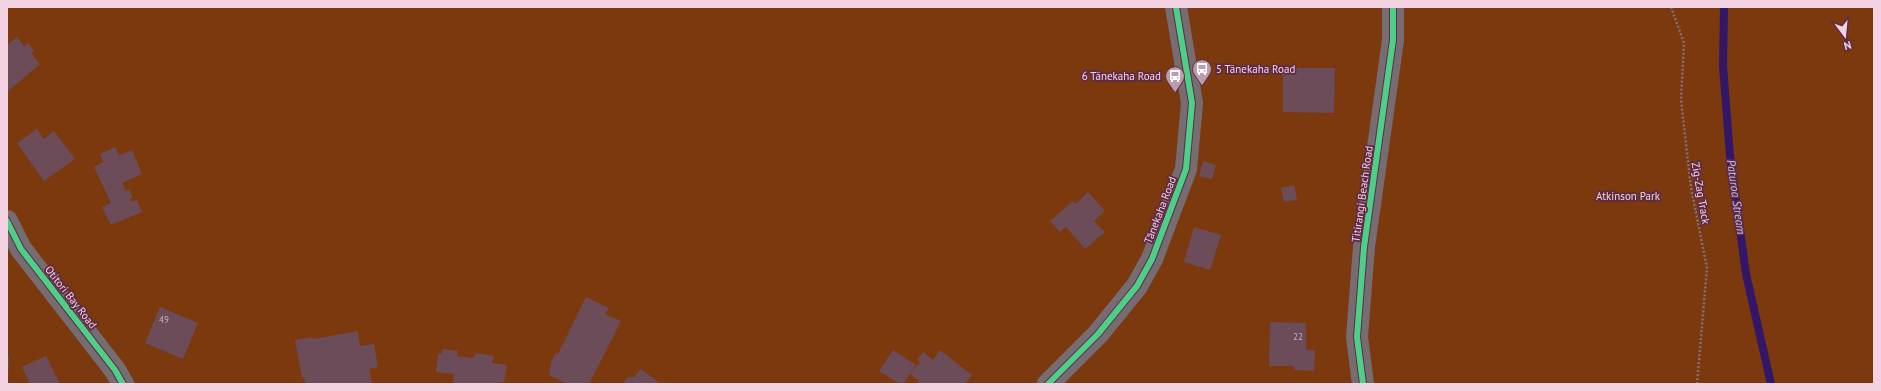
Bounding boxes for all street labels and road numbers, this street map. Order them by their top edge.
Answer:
street label: Titirangi Beach Road [1348,145,1376,243]
street label: Zig-Zag Track [1689,161,1713,226]
street label: Tānekaha Road [1141,174,1179,246]
street label: Otitori Bay Road [42,263,100,331]

